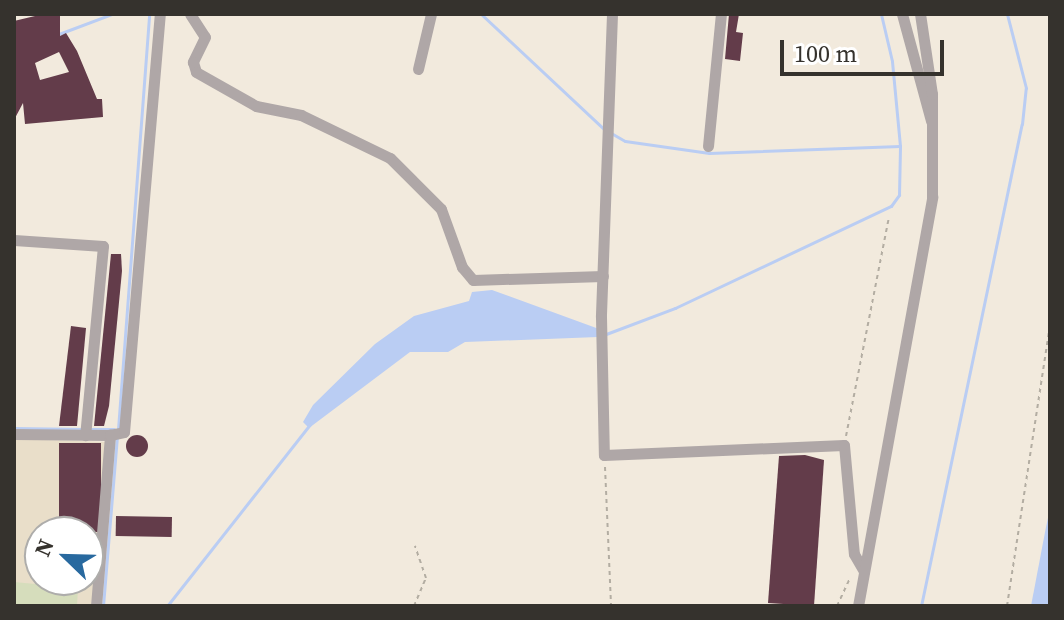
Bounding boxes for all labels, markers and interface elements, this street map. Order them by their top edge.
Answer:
scale bar [784,24,948,74]
text: 100 m [794,37,857,70]
north arrow [24,516,104,596]
text: N [27,534,61,561]

